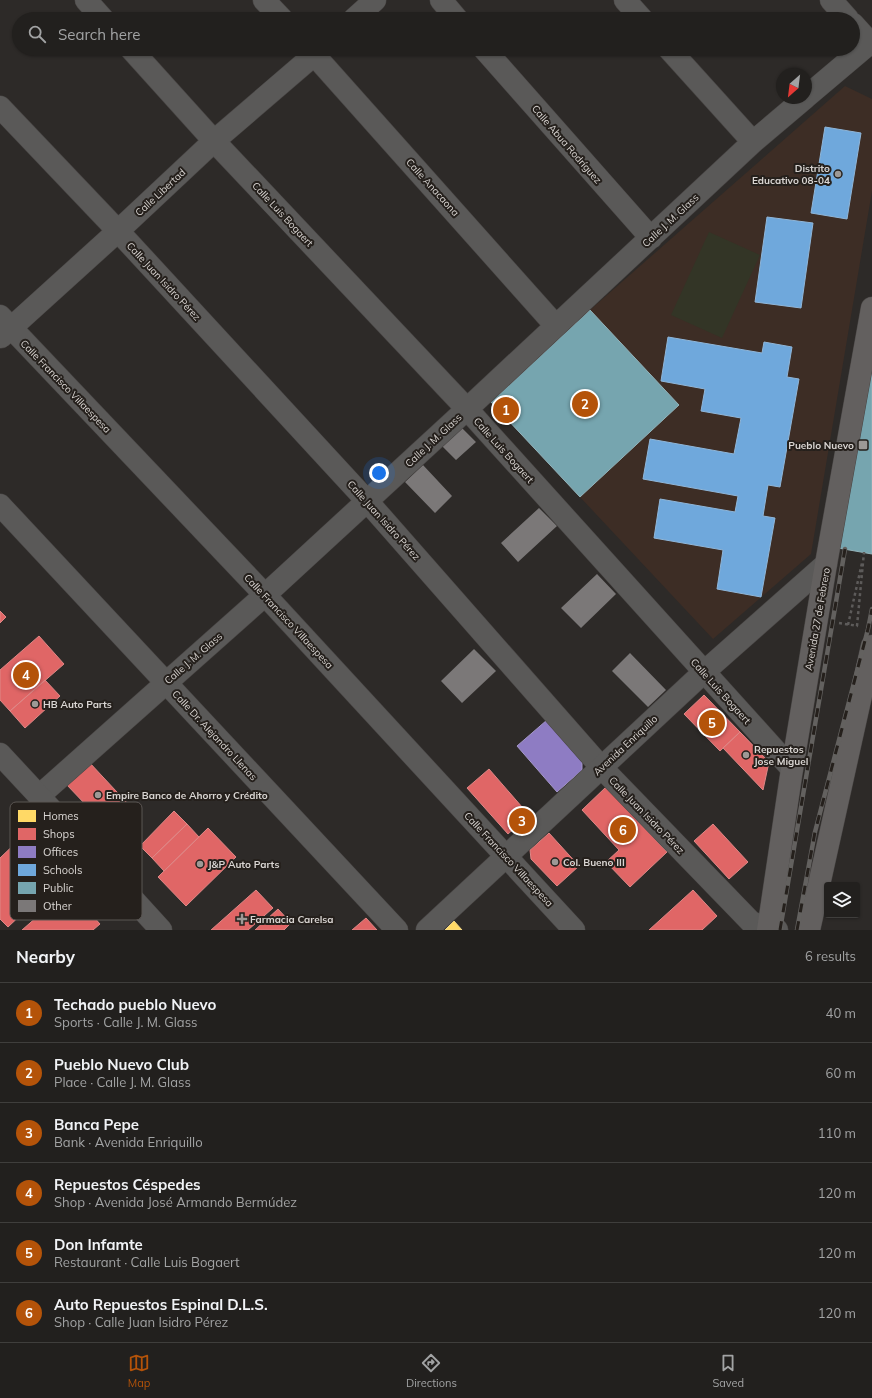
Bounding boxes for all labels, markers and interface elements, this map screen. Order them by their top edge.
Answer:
search box [12,12,860,56]
icon: search [26,23,48,45]
text: Search here [58,25,140,44]
north arrow [776,68,812,104]
street label: Calle Abua Rodríguez [529,102,604,186]
street label: Calle Anacaona [403,156,462,219]
place label: Distrito Educativo 08-04 [752,162,830,187]
street label: Calle Libertad [132,166,188,219]
marker: Distrito Educativo 08-04 [833,169,843,179]
street label: Calle Luis Bogaert [249,179,316,250]
street label: Calle J. M. Glass [639,191,701,250]
street label: Calle Juan Isidro Pérez [124,239,203,323]
street label: Calle Francisco Villaespesa [18,337,114,436]
pin: 2 [572,389,598,419]
pin: 1 [493,395,519,425]
street label: Calle J. M. Glass [402,411,464,470]
street label: Calle Luis Bogaert [471,415,537,486]
place label: Pueblo Nuevo [788,439,854,452]
marker: Pueblo Nuevo [857,439,869,451]
your location [369,463,389,483]
street label: Calle Juan Isidro Pérez [344,478,423,563]
street label: Avenida 27 de Febrero [802,566,833,672]
street label: Calle Francisco Villaespesa [241,571,336,671]
street label: Calle J. M. Glass [162,630,225,687]
street label: Calle Luis Bogaert [688,656,754,727]
pin: 4 [13,660,39,690]
street label: Calle Dr. Alejandro Llenas [169,688,260,783]
place label: HB Auto Parts [43,698,112,711]
marker: HB Auto Parts [30,699,40,709]
pin: 5 [699,708,725,738]
street label: Avenida Enriquillo [591,712,660,778]
place label: Repuestos Jose Miguel [754,743,808,768]
marker: Repuestos Jose Miguel [741,750,751,760]
street label: Calle Juan Isidro Pérez [606,774,687,857]
place label: Empire Banco de Ahorro y Crédito [106,789,268,802]
marker: Empire Banco de Ahorro y Crédito [93,790,103,800]
legend [10,802,142,920]
pin: 3 [509,806,535,836]
text: Homes [43,809,79,823]
street label: Calle Francisco Villaespesa [461,809,556,909]
pin: 6 [610,815,636,845]
text: Shops [43,827,75,841]
text: Offices [43,845,78,859]
place label: Col. Bueno III [563,856,625,869]
marker: Col. Bueno III [550,857,560,867]
place label: J&P Auto Parts [208,858,279,871]
marker: J&P Auto Parts [195,859,205,869]
text: Schools [43,863,82,877]
text: Public [43,881,74,895]
map controls [824,882,860,918]
button: layers [824,882,860,918]
text: Other [43,899,72,913]
place label: Farmacia Carelsa [250,913,333,926]
marker: Farmacia Carelsa [237,914,247,924]
text: Nearby [16,946,75,967]
text: 6 results [805,948,856,964]
text: Techado pueblo Nuevo [54,995,216,1014]
text: 1 [25,1005,33,1021]
text: 40 m [826,1005,856,1021]
text: Sports · Calle J. M. Glass [54,1014,198,1030]
text: Pueblo Nuevo Club [54,1055,189,1074]
text: 2 [25,1065,33,1081]
text: 60 m [826,1065,856,1081]
text: Place · Calle J. M. Glass [54,1074,191,1090]
text: Banca Pepe [54,1115,139,1134]
text: 3 [25,1125,33,1141]
text: 110 m [818,1125,856,1141]
text: Bank · Avenida Enriquillo [54,1134,203,1150]
text: Repuestos Céspedes [54,1175,201,1194]
text: 4 [25,1185,33,1201]
text: 120 m [818,1185,856,1201]
text: Shop · Avenida José Armando Bermúdez [54,1194,297,1210]
text: Don Infamte [54,1235,143,1254]
text: 5 [25,1245,33,1261]
text: 120 m [818,1245,856,1261]
text: Restaurant · Calle Luis Bogaert [54,1254,240,1270]
text: Auto Repuestos Espinal D.L.S. [54,1295,268,1314]
text: 6 [25,1305,33,1321]
text: 120 m [818,1305,856,1321]
text: Shop · Calle Juan Isidro Pérez [54,1314,228,1330]
tab: Map [128,1352,150,1390]
tab: Directions [406,1352,457,1390]
tab: Saved [712,1352,744,1390]

